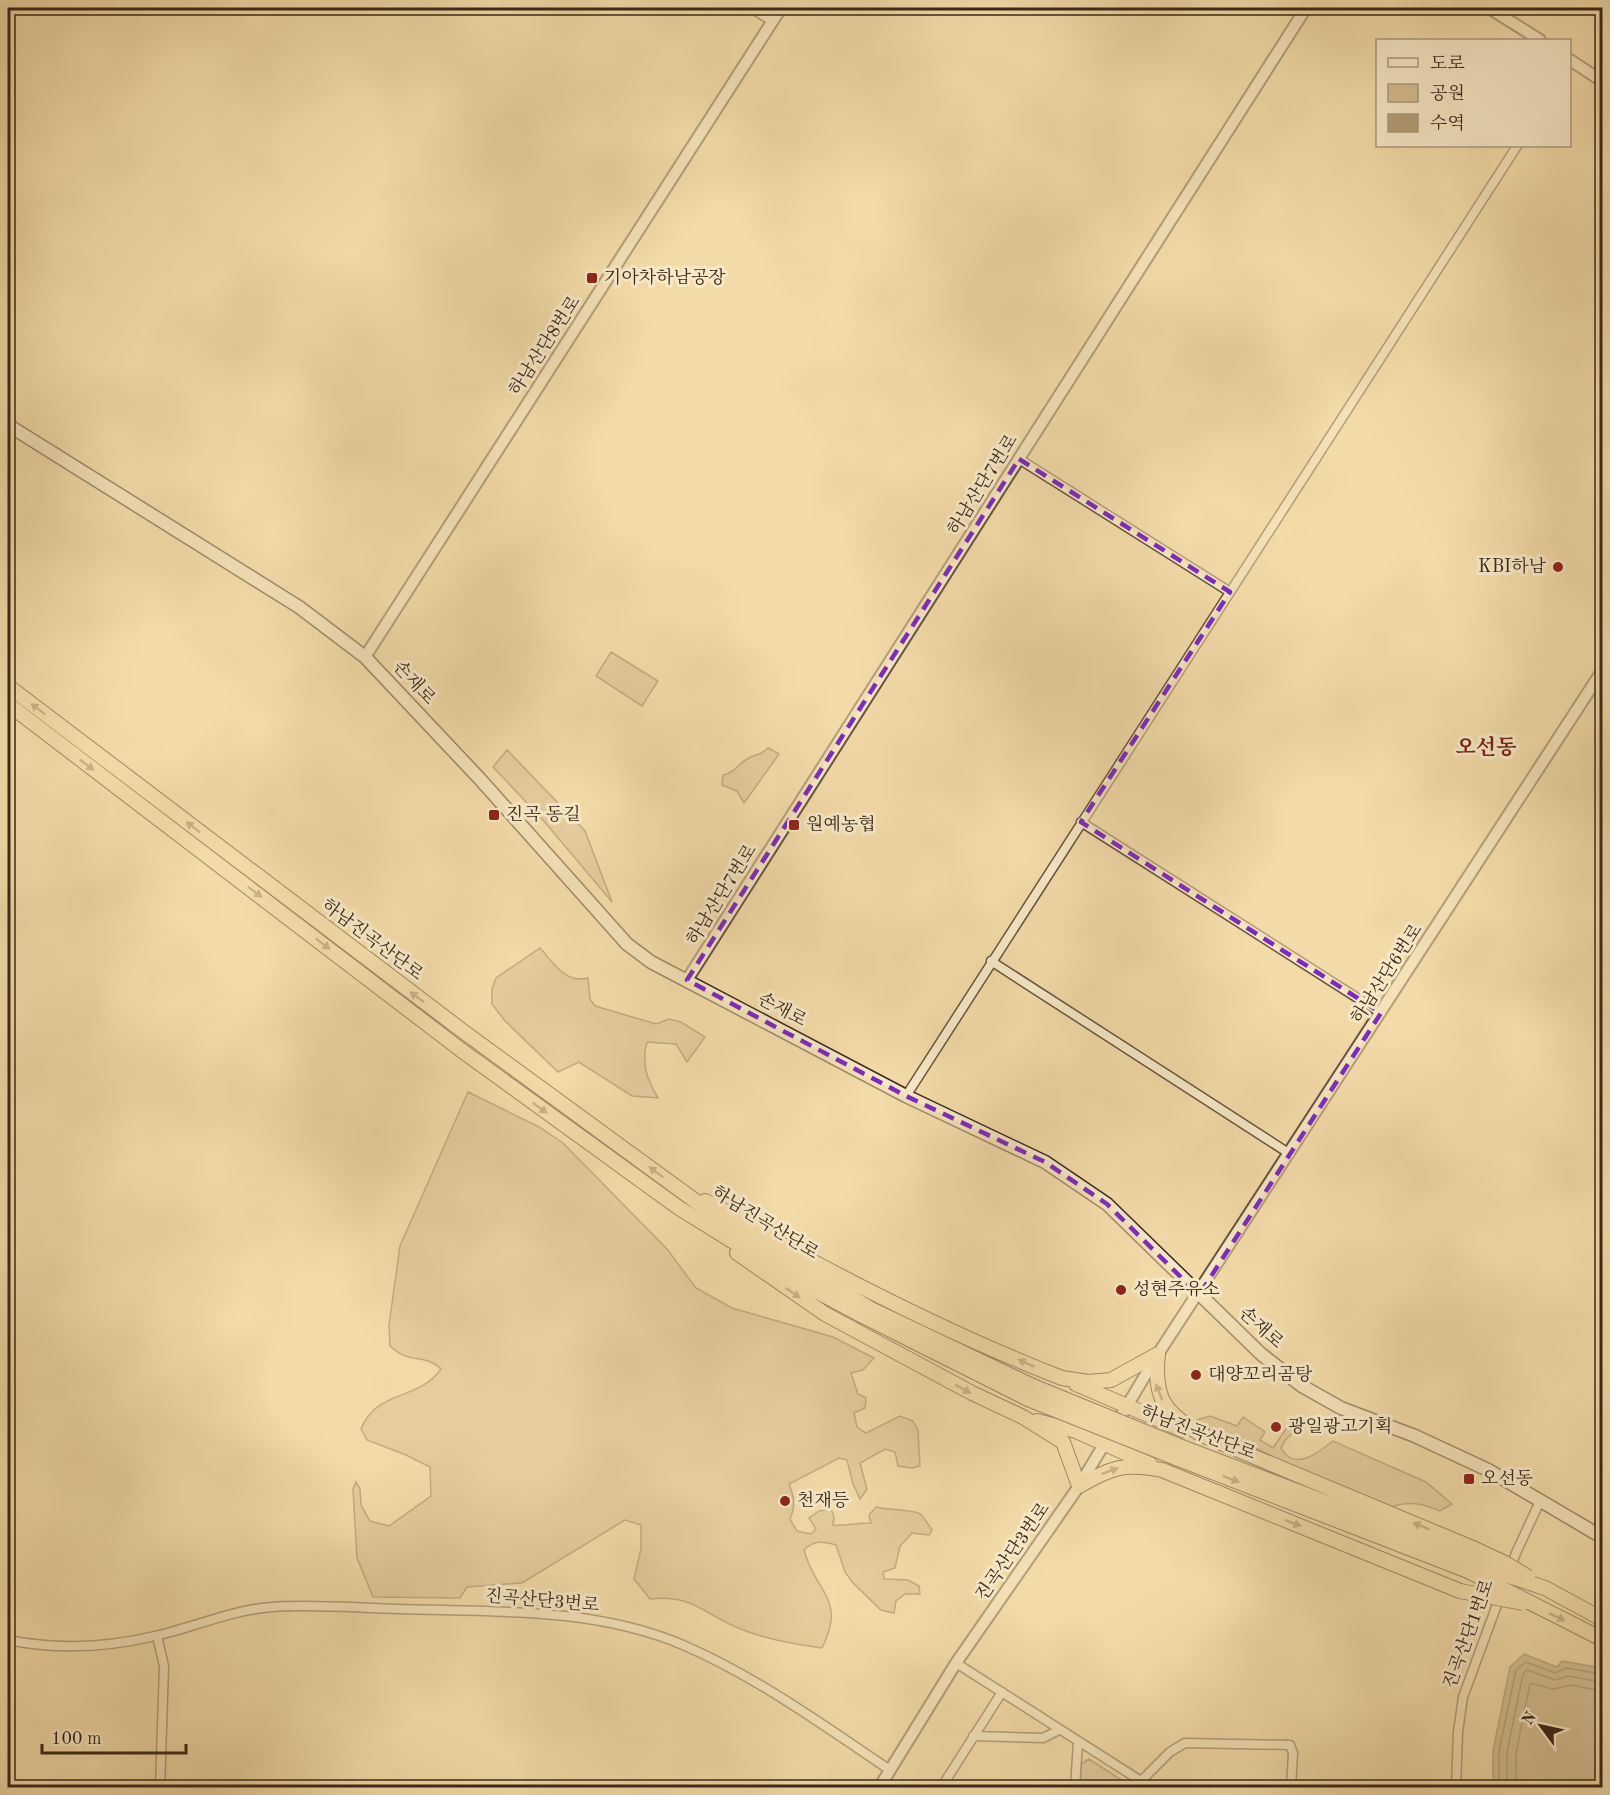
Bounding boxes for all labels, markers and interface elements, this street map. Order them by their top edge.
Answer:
legend [1376,39,1571,147]
text: 도로 [1430,55,1465,73]
text: 공원 [1430,84,1465,103]
text: 수역 [1430,114,1465,133]
place label: 기아차하남공장 [604,268,726,287]
marker: 기아차하남공장 [585,271,599,285]
street label: 하남산단8번로 [505,292,584,399]
street label: 하남산단7번로 [944,431,1021,538]
place label: KBI하남 [1478,557,1547,576]
marker: KBI하남 [1551,560,1565,574]
street label: 손재로 [390,657,439,708]
one-way arrow [31,703,47,715]
district label: 오선동 [1456,735,1516,759]
one-way arrow [79,759,95,771]
place label: 진곡 동길 [506,805,581,824]
marker: 진곡 동길 [487,808,501,822]
place label: 원예농협 [806,815,876,834]
marker: 원예농협 [787,818,801,832]
one-way arrow [186,822,201,834]
street label: 하남산단7번로 [683,841,760,948]
one-way arrow [247,886,263,899]
street label: 하남진곡산단로 [318,895,427,984]
street label: 하남산단6번로 [1347,920,1426,1027]
one-way arrow [314,938,330,950]
street label: 손재로 [755,989,810,1030]
one-way arrow [409,990,425,1003]
one-way arrow [531,1102,547,1114]
one-way arrow [649,1166,665,1178]
street label: 하남진곡산단로 [709,1182,822,1263]
place label: 성현주유소 [1133,1280,1220,1299]
marker: 성현주유소 [1114,1283,1128,1297]
one-way arrow [785,1287,801,1299]
street label: 손재로 [1236,1303,1287,1352]
one-way arrow [1017,1358,1034,1367]
place label: 대양꼬리곰탕 [1208,1365,1313,1384]
marker: 대양꼬리곰탕 [1189,1368,1203,1382]
one-way arrow [955,1383,971,1394]
one-way arrow [1154,1383,1164,1401]
street label: 하남진곡산단로 [1138,1402,1258,1463]
place label: 광일광고기획 [1288,1416,1392,1436]
marker: 광일광고기획 [1269,1420,1283,1434]
one-way arrow [1101,1465,1119,1475]
place label: 오선동 [1481,1469,1533,1488]
marker: 오선동 [1462,1472,1476,1486]
one-way arrow [1222,1475,1240,1485]
place label: 천재등 [797,1491,850,1510]
marker: 천재등 [778,1494,792,1508]
street label: 진곡산단3번로 [972,1499,1053,1604]
one-way arrow [1284,1519,1302,1529]
one-way arrow [1412,1521,1430,1530]
street label: 진곡산단1번로 [1440,1577,1497,1691]
street label: 진곡산단3번로 [484,1586,600,1615]
one-way arrow [1549,1612,1566,1621]
north arrow [1511,1696,1571,1756]
text: N [1520,1709,1541,1728]
scale bar [42,1717,186,1755]
text: 100 m [51,1730,102,1748]

